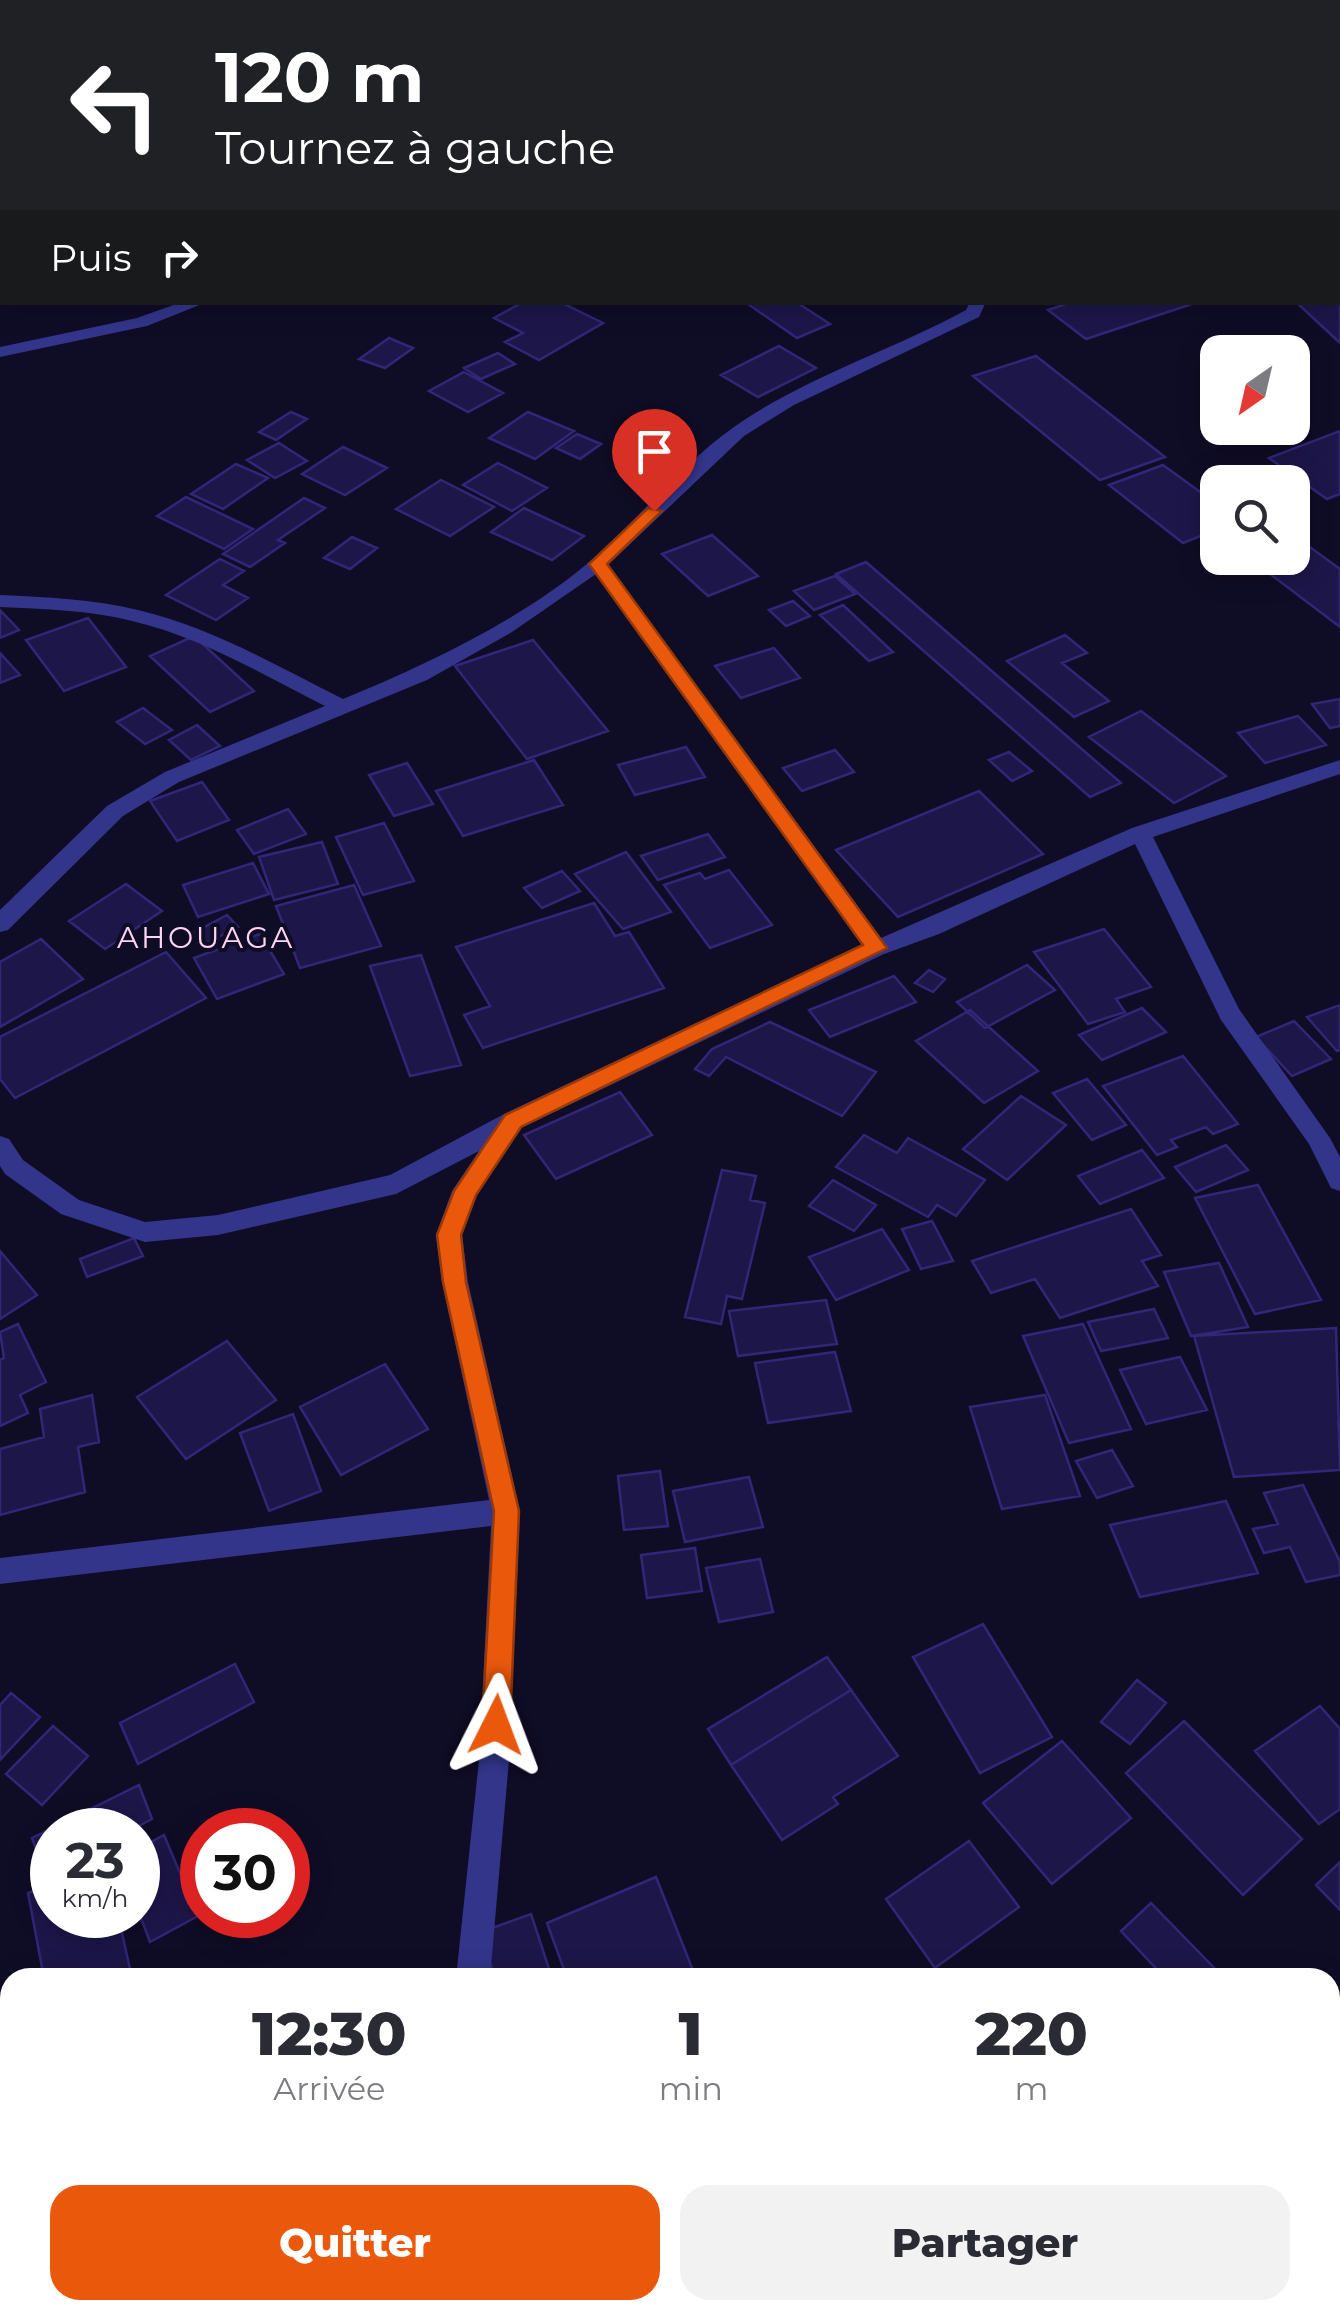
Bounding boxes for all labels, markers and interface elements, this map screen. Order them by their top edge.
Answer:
text: 120 m [215,34,425,120]
icon: left [50,40,180,170]
text: Tournez à gauche [215,120,615,175]
icon: right [152,230,207,285]
text: Puis [50,234,132,281]
north arrow [1200,335,1310,445]
map controls [1200,335,1310,575]
pin [612,409,697,512]
icon: arrive [627,424,682,479]
button: search [1200,465,1310,575]
district label: AHOUAGA [117,919,295,956]
position arrow [444,1673,548,1777]
speed limit sign: 30 [180,1808,310,1938]
text: 23 [65,1830,125,1891]
text: km/h [62,1883,128,1913]
text: 12:30 [252,1997,407,2070]
text: 1 [679,1997,703,2070]
text: 220 [975,1997,1088,2070]
text: Arrivée [273,2069,385,2108]
text: min [659,2069,723,2108]
text: m [1014,2069,1048,2108]
button: Quitter [50,2185,660,2300]
button: Partager [680,2185,1290,2300]

